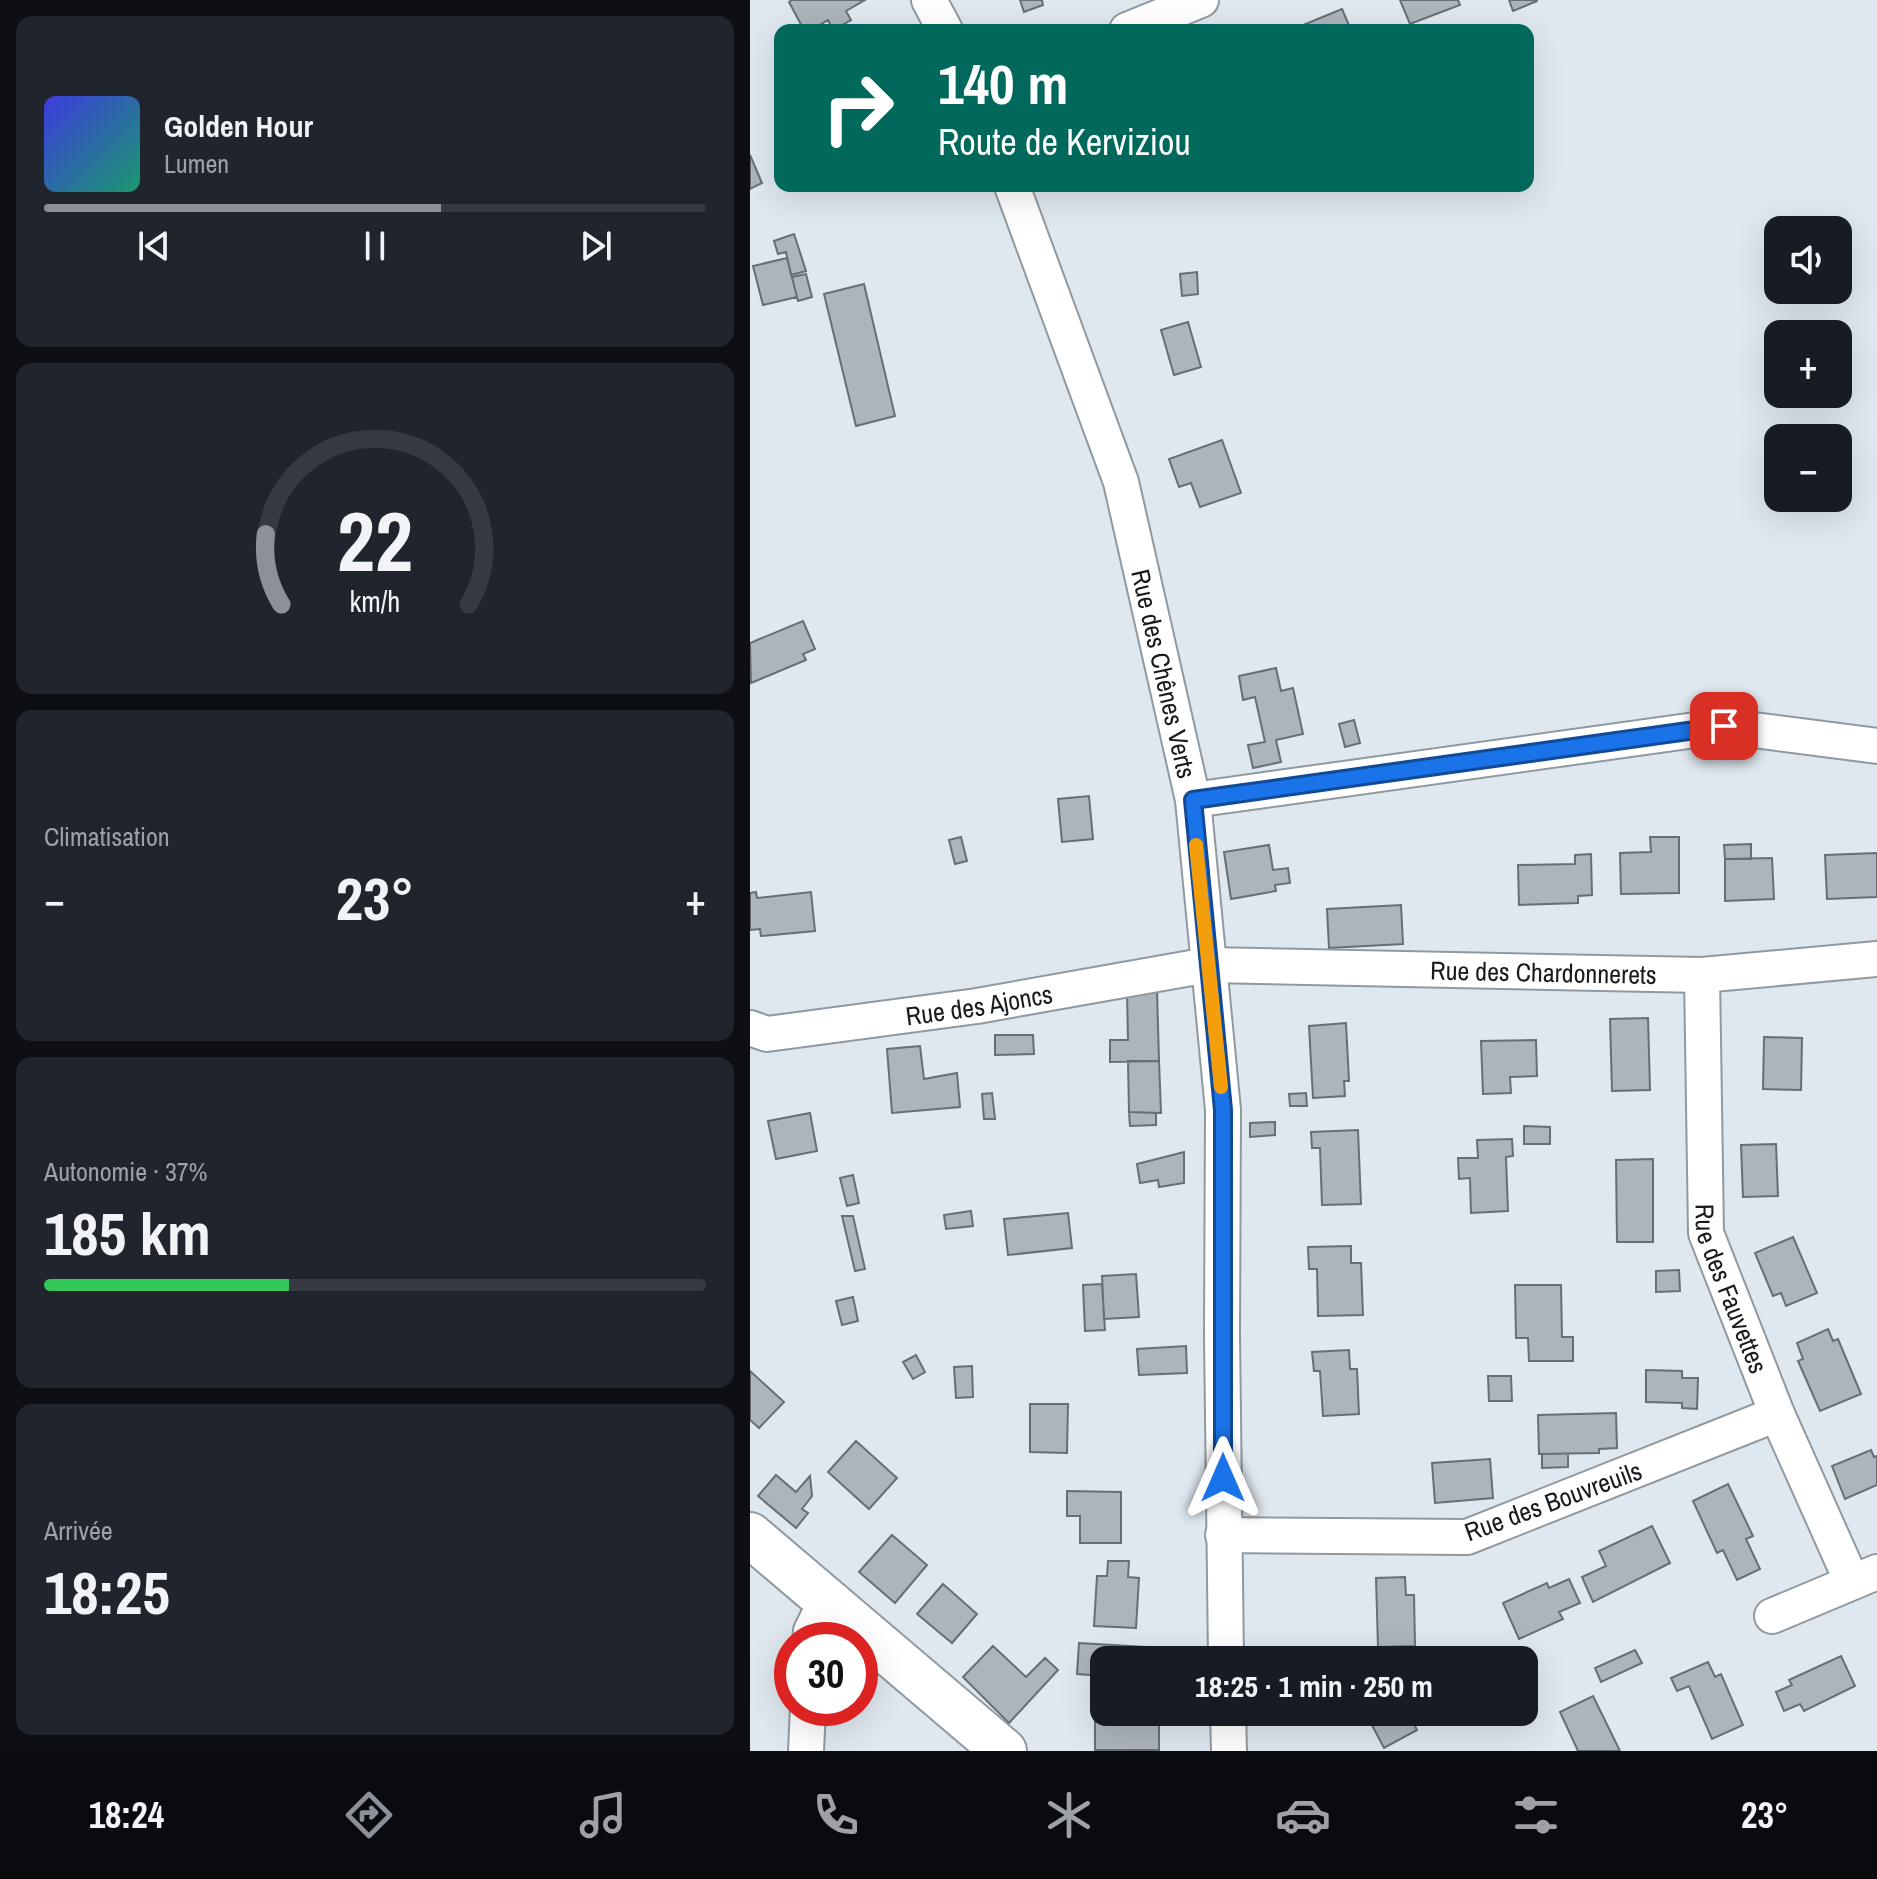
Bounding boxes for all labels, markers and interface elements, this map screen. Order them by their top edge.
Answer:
text: 140 m [938,46,1068,121]
icon: right [806,56,910,160]
text: Golden Hour [164,106,313,146]
text: Route de Kerviziou [938,118,1191,166]
text: Lumen [164,146,229,181]
map controls [1764,216,1852,512]
button: sound [1764,216,1852,304]
icon: previous [132,224,176,268]
icon: pause [353,224,397,268]
icon: next [574,224,618,268]
button: + [1764,320,1852,408]
button: − [1764,424,1852,512]
text: 22 [337,484,413,596]
street label: Rue des Chênes Verts [1124,566,1205,782]
text: km/h [350,582,400,621]
pin [1690,692,1758,760]
icon: arrive [1702,704,1746,748]
text: Climatisation [44,819,170,854]
text: 23° [336,858,414,939]
text: − [44,869,65,929]
text: + [685,869,706,929]
street label: Rue des Chardonnerets [1430,952,1657,992]
street label: Rue des Ajoncs [903,975,1055,1033]
text: Autonomie · 37% [44,1154,208,1189]
text: 185 km [44,1193,211,1274]
street label: Rue des Fauvettes [1688,1204,1777,1378]
position arrow [1181,1436,1265,1520]
street label: Rue des Bouvreuils [1460,1453,1646,1549]
text: Arrivée [44,1513,113,1548]
text: 18:25 [44,1552,170,1633]
speed limit sign: 30 [774,1622,878,1726]
text: 18:25 · 1 min · 250 m [1195,1666,1433,1706]
icon: directions [341,1787,397,1843]
icon: music [575,1787,631,1843]
icon: phone [808,1787,864,1843]
icon: climate [1041,1787,1097,1843]
icon: car [1275,1787,1331,1843]
icon: filters [1508,1787,1564,1843]
text: 18:24 [89,1791,164,1839]
text: 23° [1741,1791,1788,1839]

